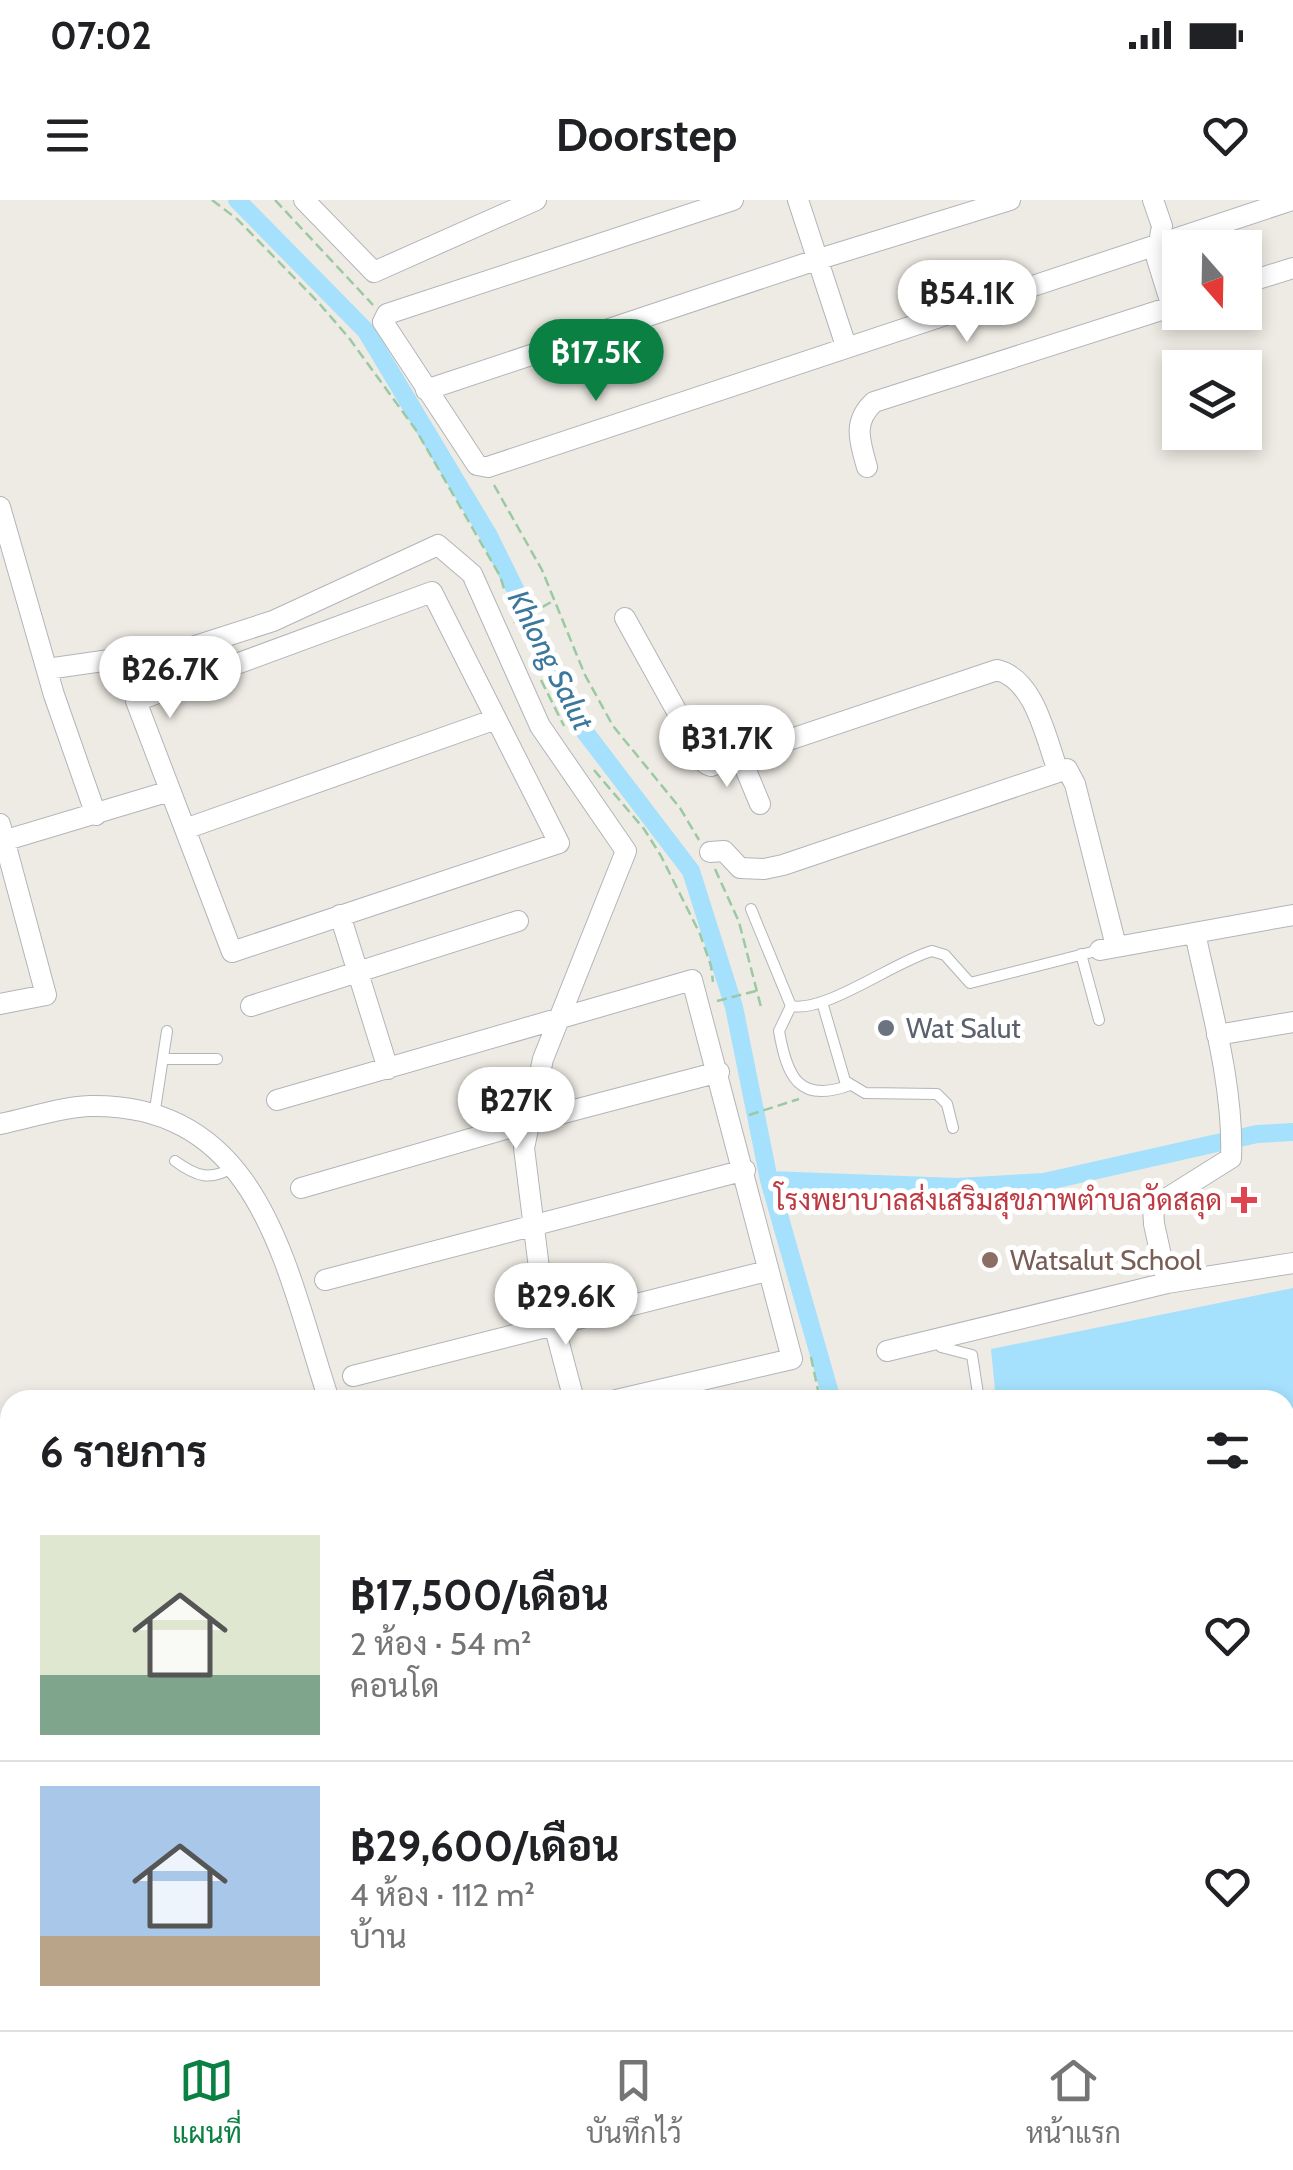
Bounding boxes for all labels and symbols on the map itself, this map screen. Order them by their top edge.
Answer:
north arrow [1162,230,1262,330]
pin: ฿54.1K [886,260,1048,345]
pin: ฿17.5K [515,319,677,404]
water label: Khlong Salut [500,584,602,737]
pin: ฿26.7K [89,636,251,721]
pin: ฿31.7K [646,705,808,790]
place label: Wat Salut [906,1011,1021,1045]
marker: Wat Salut [875,1017,897,1039]
pin: ฿27K [457,1067,575,1152]
place label: โรงพยาบาลส่งเสริมสุขภาพตำบลวัดสลุด [772,1181,1222,1220]
marker: โรงพยาบาลส่งเสริมสุขภาพตำบลวัดสลุด [1231,1187,1257,1213]
place label: Watsalut School [1010,1243,1202,1277]
marker: Watsalut School [979,1249,1001,1271]
pin: ฿29.6K [485,1263,647,1348]

